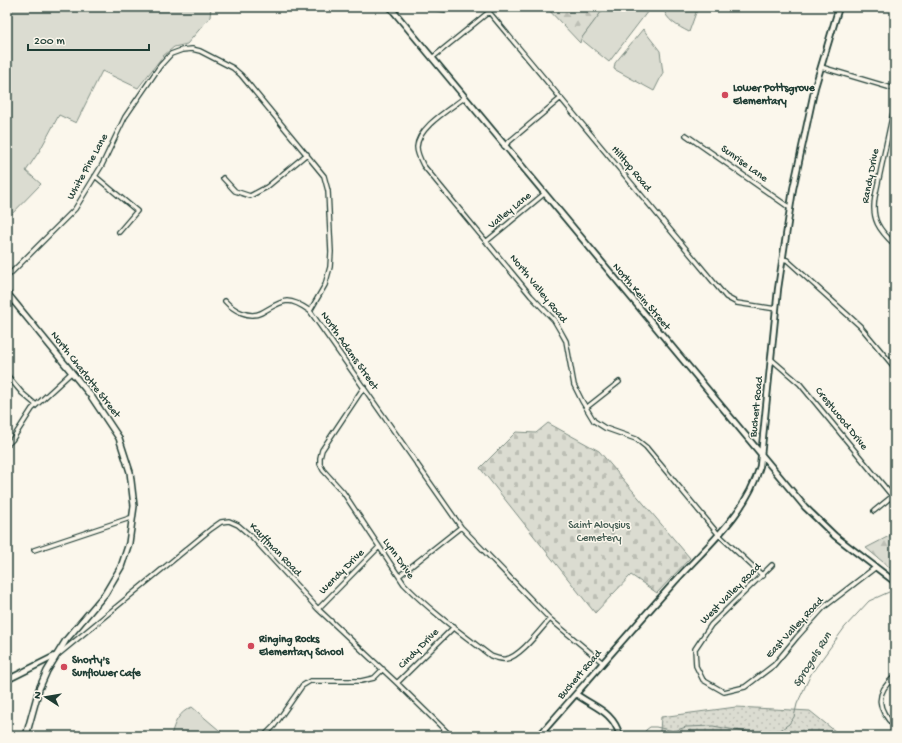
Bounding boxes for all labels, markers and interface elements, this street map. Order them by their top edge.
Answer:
scale bar [28,26,149,52]
text: 200 m [34,35,65,49]
place label: Lower Pottsgrove Elementary [732,82,816,108]
marker: Lower Pottsgrove Elementary [720,90,730,100]
street label: White Pine Lane [65,132,111,202]
street label: Sunrise Lane [718,143,770,185]
street label: Hilltop Road [608,144,655,195]
street label: Randy Drive [860,147,882,204]
street label: Valley Lane [485,190,534,233]
street label: North Valley Road [507,252,570,327]
street label: North Keim Street [610,261,673,334]
street label: North Adams Street [318,310,381,394]
street label: North Charlotte Street [48,329,123,422]
street label: Buchert Road [748,374,766,439]
street label: Crestwood Drive [812,385,870,453]
street label: Kauffman Road [246,520,305,580]
park label: Saint Aloysius Cemetery [568,520,631,545]
street label: Lynn Drive [380,537,416,582]
street label: Wendy Drive [317,547,367,597]
street label: West Valley Road [698,560,765,627]
street label: East Valley Road [764,594,827,661]
street label: Cindy Drive [396,626,442,672]
water label: Sprogels Run [791,630,836,690]
place label: Ringing Rocks Elementary School [258,634,344,659]
marker: Ringing Rocks Elementary School [246,641,256,651]
street label: Buchert Road [555,647,606,703]
place label: Shorty's Sunflower Cafe [72,654,142,680]
marker: Shorty's Sunflower Cafe [59,662,69,672]
north arrow [26,677,66,717]
text: N [32,691,45,700]

